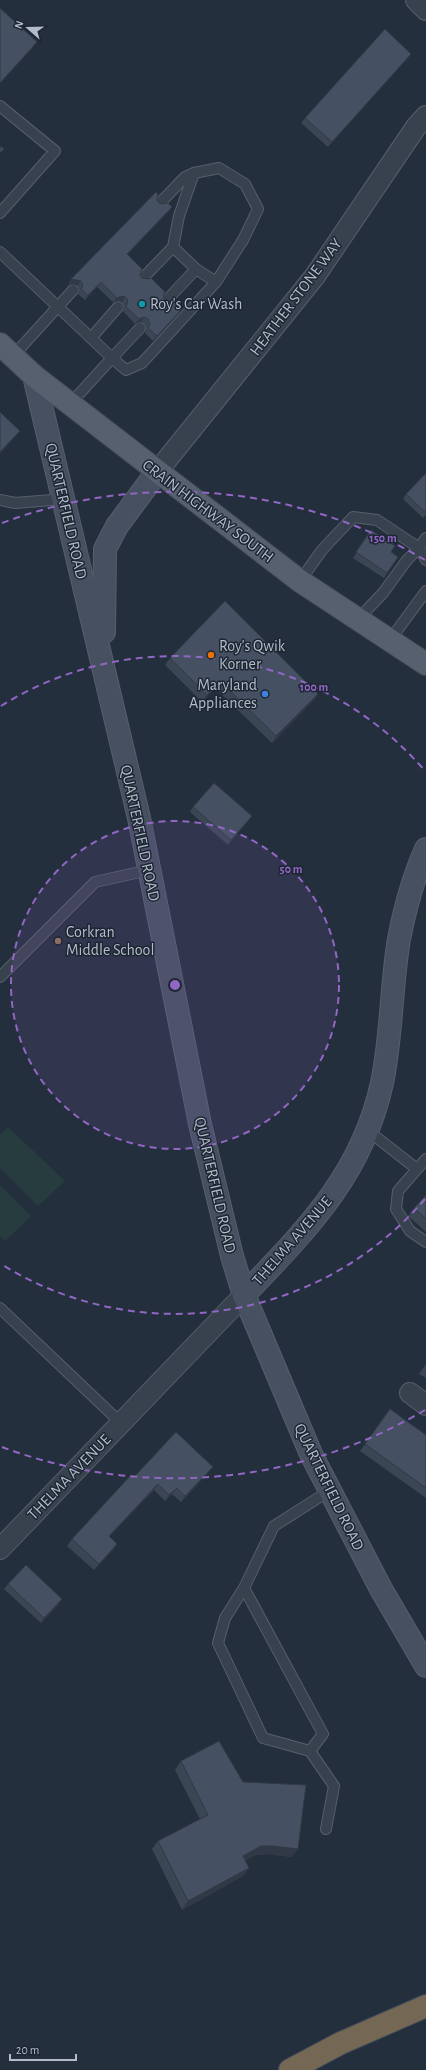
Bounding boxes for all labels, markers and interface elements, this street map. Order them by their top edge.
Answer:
north arrow [8,8,48,48]
text: N [13,19,26,30]
street label: HEATHER STONE WAY [247,235,345,358]
place label: Roy's Car Wash [150,296,242,313]
marker: Roy's Car Wash [137,299,147,309]
street label: QUARTERFIELD ROAD [42,442,89,581]
street label: CRAIN HIGHWAY SOUTH [139,457,277,565]
text: 150 m [369,532,397,544]
place label: Roy's Qwik Korner [219,638,286,672]
marker: Roy's Qwik Korner [206,650,216,660]
place label: Maryland Appliances [189,677,257,711]
text: 100 m [300,681,328,693]
marker: Maryland Appliances [260,689,270,699]
street label: QUARTERFIELD ROAD [117,763,162,903]
text: 50 m [280,863,303,875]
place label: Corkran Middle School [66,924,154,958]
marker: Corkran Middle School [53,936,63,946]
centre of rings [168,978,182,992]
street label: QUARTERFIELD ROAD [191,1116,238,1255]
street label: THELMA AVENUE [249,1193,335,1288]
street label: QUARTERFIELD ROAD [290,1421,367,1553]
street label: THELMA AVENUE [24,1431,114,1523]
scale bar [10,2036,76,2062]
text: 20 m [16,2044,39,2056]

